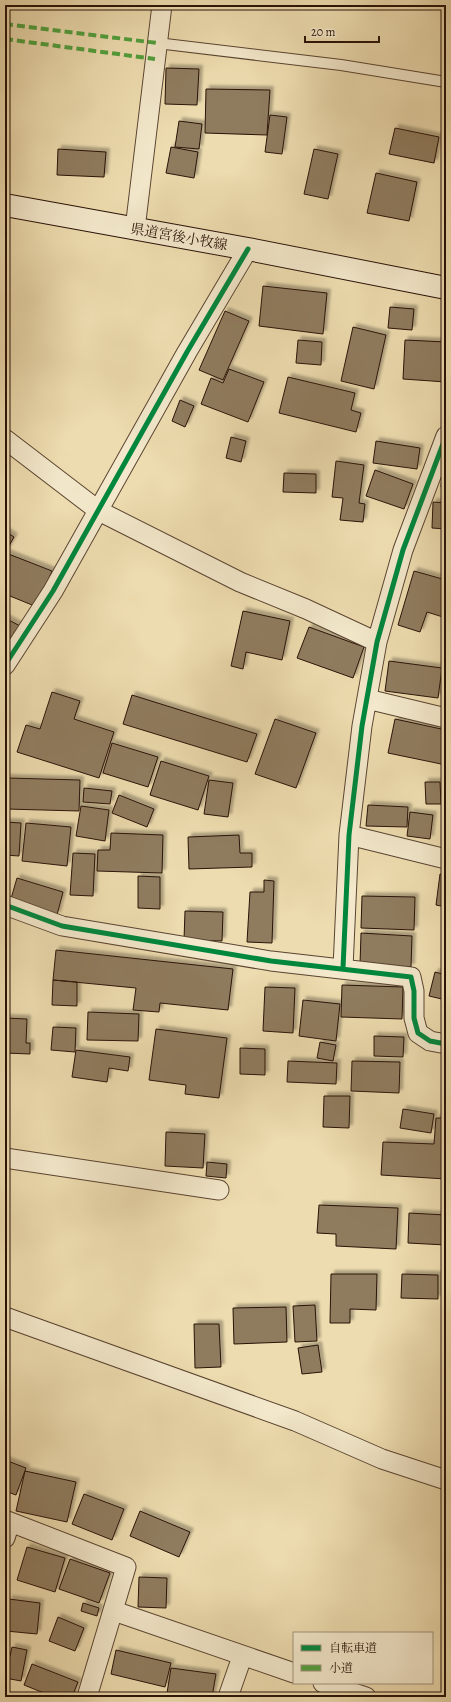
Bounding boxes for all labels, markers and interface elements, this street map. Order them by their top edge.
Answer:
scale bar [305,18,379,44]
text: 20 m [311,24,335,40]
street label: 県道宮後小牧線 [129,219,229,255]
legend [293,1632,433,1684]
text: 自転車道 [329,1640,377,1656]
text: 小道 [329,1660,353,1676]

